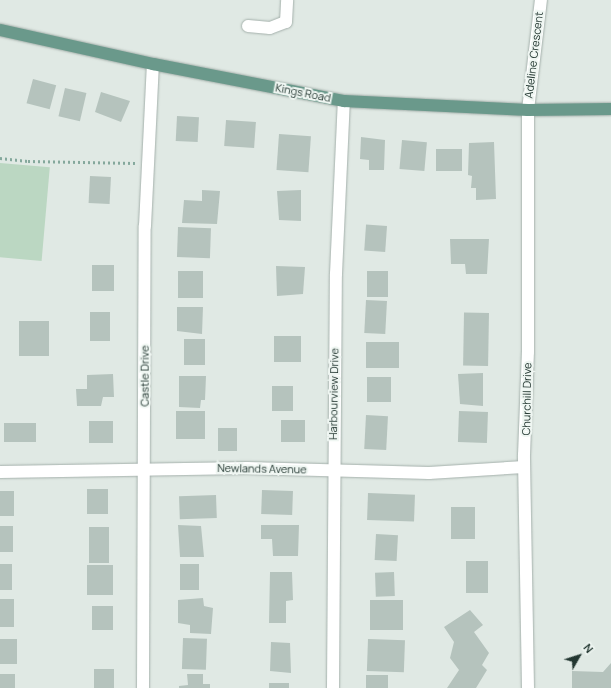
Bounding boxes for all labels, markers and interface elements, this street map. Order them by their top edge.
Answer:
street label: Adeline Crescent [522,11,546,99]
street label: Kings Road [274,81,332,105]
street label: Castle Drive [138,345,152,407]
street label: Harbourview Drive [327,348,341,440]
street label: Churchill Drive [520,362,534,436]
street label: Newlands Avenue [217,462,307,476]
north arrow [559,636,599,676]
text: N [580,640,597,656]

